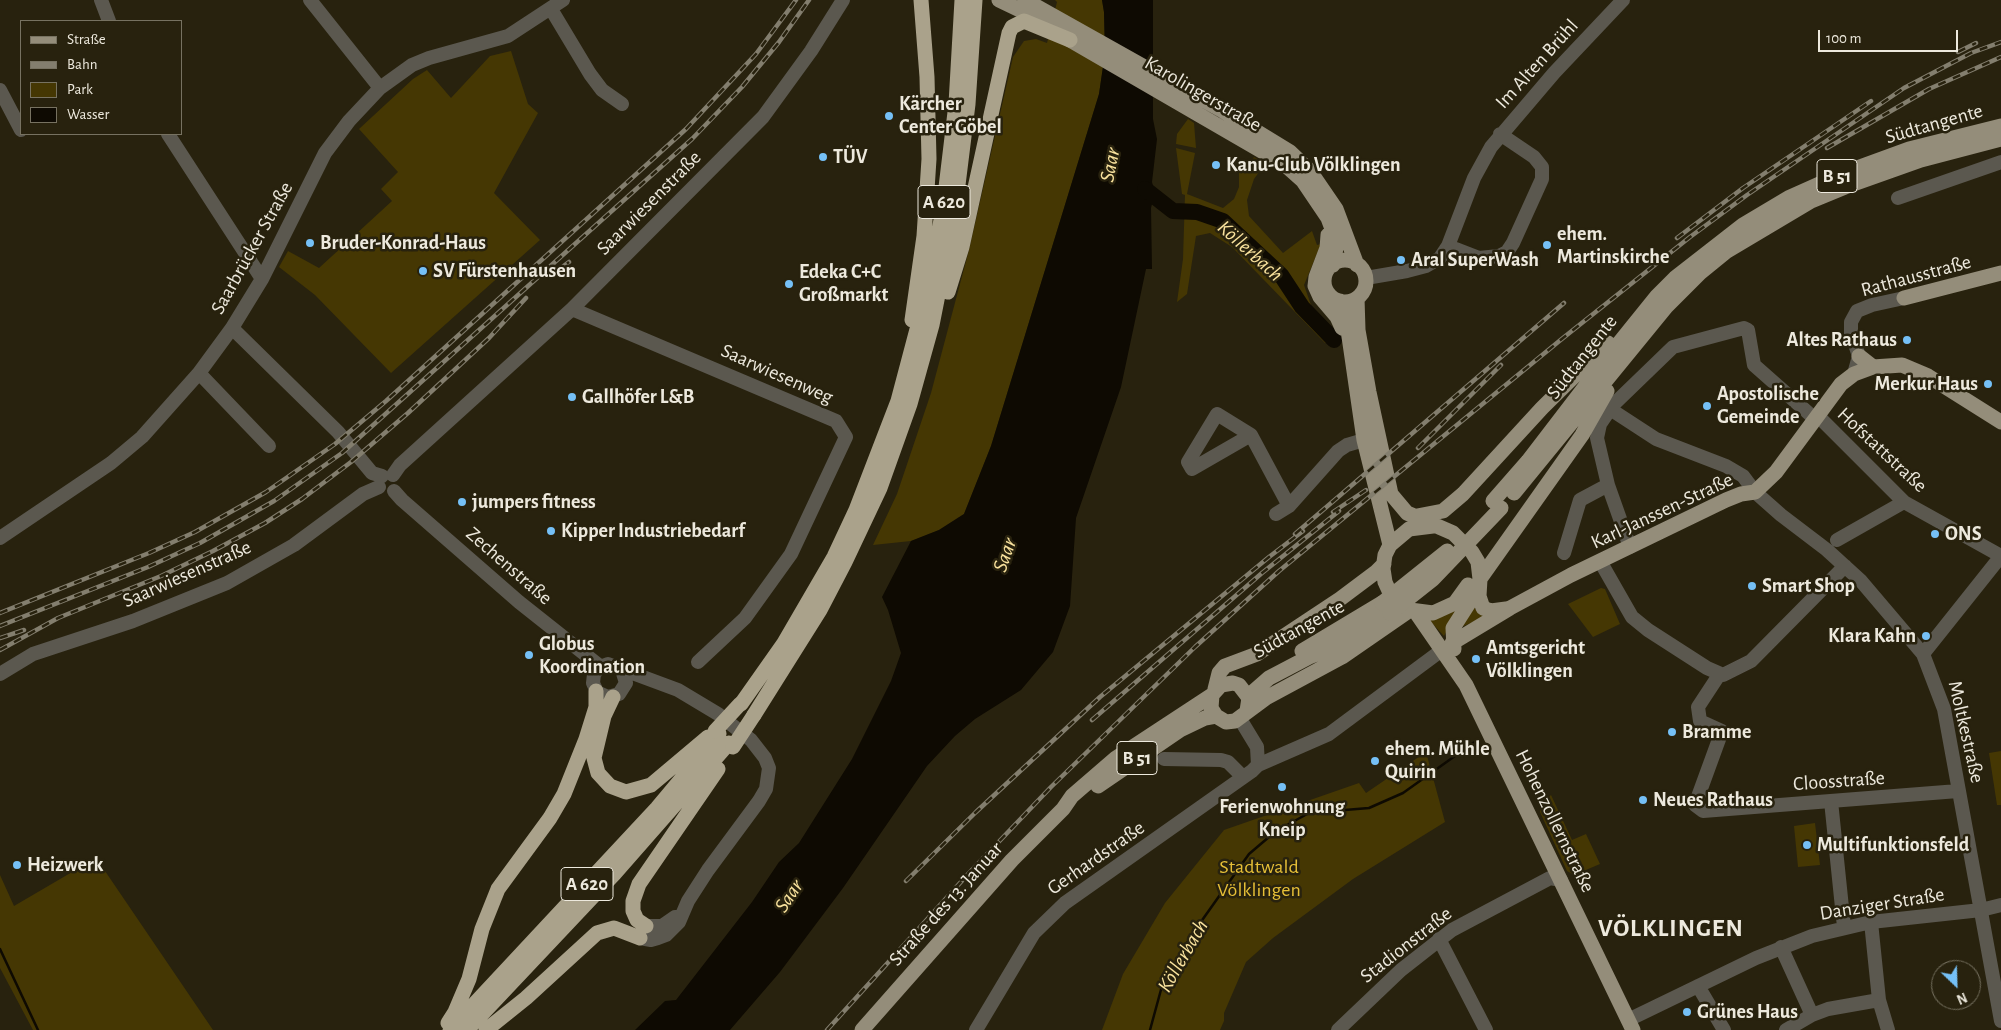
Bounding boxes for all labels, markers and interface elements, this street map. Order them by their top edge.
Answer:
street label: Im Alten Brühl [1490,14,1584,114]
legend [20,20,182,135]
scale bar [1821,20,1961,52]
text: 100 m [1826,31,1861,46]
text: Straße [67,32,106,47]
street label: Karolingerstraße [1140,51,1266,137]
text: Bahn [67,57,97,72]
text: Park [67,82,93,97]
place label: Kärcher Center Göbel [899,92,1002,139]
street label: Südtangente [1882,99,1986,149]
text: Wasser [67,107,109,122]
marker: Kärcher Center Göbel [883,110,895,122]
place label: TÜV [833,145,868,169]
street label: Saarwiesenstraße [592,146,706,260]
water label: Saar [1094,146,1126,184]
marker: TÜV [817,151,829,163]
place label: Kanu-Club Völklingen [1226,153,1401,177]
marker: Kanu-Club Völklingen [1210,159,1222,171]
road number: B 51 [1817,160,1857,192]
street label: Saarbrücker Straße [206,178,298,318]
road number: A 620 [918,186,970,218]
water label: Köllerbach [1212,215,1288,287]
place label: ehem. Martinskirche [1557,222,1669,269]
place label: Bruder-Konrad-Haus [320,231,486,255]
marker: Bruder-Konrad-Haus [304,237,316,249]
marker: ehem. Martinskirche [1541,239,1553,251]
place label: Aral SuperWash [1411,248,1539,272]
street label: Rathausstraße [1858,250,1974,302]
marker: Aral SuperWash [1395,254,1407,266]
place label: SV Fürstenhausen [433,259,576,283]
place label: Edeka C+C Großmarkt [799,260,888,307]
marker: SV Fürstenhausen [417,265,429,277]
marker: Edeka C+C Großmarkt [783,278,795,290]
street label: Südtangente [1542,310,1622,404]
place label: Altes Rathaus [1786,328,1897,352]
marker: Altes Rathaus [1901,334,1913,346]
street label: Saarwiesenweg [717,339,837,409]
place label: Merkur Haus [1875,372,1978,396]
marker: Merkur Haus [1982,378,1994,390]
place label: Apostolische Gemeinde [1717,382,1819,429]
place label: Gallhöfer L&B [582,385,694,409]
marker: Gallhöfer L&B [566,391,578,403]
marker: Apostolische Gemeinde [1701,400,1713,412]
street label: Hofstattstraße [1832,402,1932,498]
street label: Karl-Janssen-Straße [1587,468,1737,554]
place label: jumpers fitness [472,490,596,514]
marker: jumpers fitness [456,496,468,508]
place label: Kipper Industriebedarf [561,519,745,543]
street label: Zechenstraße [461,522,557,610]
place label: ONS [1945,522,1982,546]
marker: Kipper Industriebedarf [545,525,557,537]
marker: ONS [1929,528,1941,540]
street label: Saarwiesenstraße [119,535,255,613]
water label: Saar [988,535,1022,575]
place label: Smart Shop [1762,574,1855,598]
marker: Smart Shop [1746,580,1758,592]
street label: Südtangente [1249,594,1349,664]
place label: Klara Kahn [1828,624,1916,648]
marker: Klara Kahn [1920,630,1932,642]
place label: Globus Koordination [539,632,645,679]
place label: Amtsgericht Völklingen [1486,636,1585,683]
marker: Globus Koordination [523,649,535,661]
marker: Amtsgericht Völklingen [1470,653,1482,665]
street label: Moltkestraße [1943,679,1989,785]
place label: Bramme [1682,720,1751,744]
marker: Bramme [1666,726,1678,738]
place label: ehem. Mühle Quirin [1385,737,1490,784]
road number: B 51 [1117,741,1157,774]
street label: Hohenzollernstraße [1510,746,1600,896]
marker: ehem. Mühle Quirin [1369,755,1381,767]
street label: Cloosstraße [1792,766,1886,796]
marker: Ferienwohnung Kneip [1276,781,1288,793]
place label: Neues Rathaus [1653,788,1773,812]
marker: Neues Rathaus [1637,794,1649,806]
place label: Ferienwohnung Kneip [1219,795,1345,842]
street label: Gerhardstraße [1043,816,1149,900]
place label: Multifunktionsfeld [1817,833,1969,857]
street label: Straße des 13. Januar [884,837,1008,971]
marker: Multifunktionsfeld [1801,839,1813,851]
place label: Heizwerk [27,853,103,877]
park label: Stadtwald Völklingen [1217,855,1301,902]
marker: Heizwerk [11,859,23,871]
road number: A 620 [561,868,613,901]
water label: Saar [769,875,809,917]
street label: Danziger Straße [1818,882,1946,926]
street label: Stadionstraße [1355,902,1457,988]
district label: VÖLKLINGEN [1597,913,1745,943]
water label: Köllerbach [1152,915,1214,997]
north arrow [1931,960,1981,1010]
text: N [1954,989,1969,1006]
place label: Grünes Haus [1697,1000,1798,1024]
marker: Grünes Haus [1681,1006,1693,1018]

